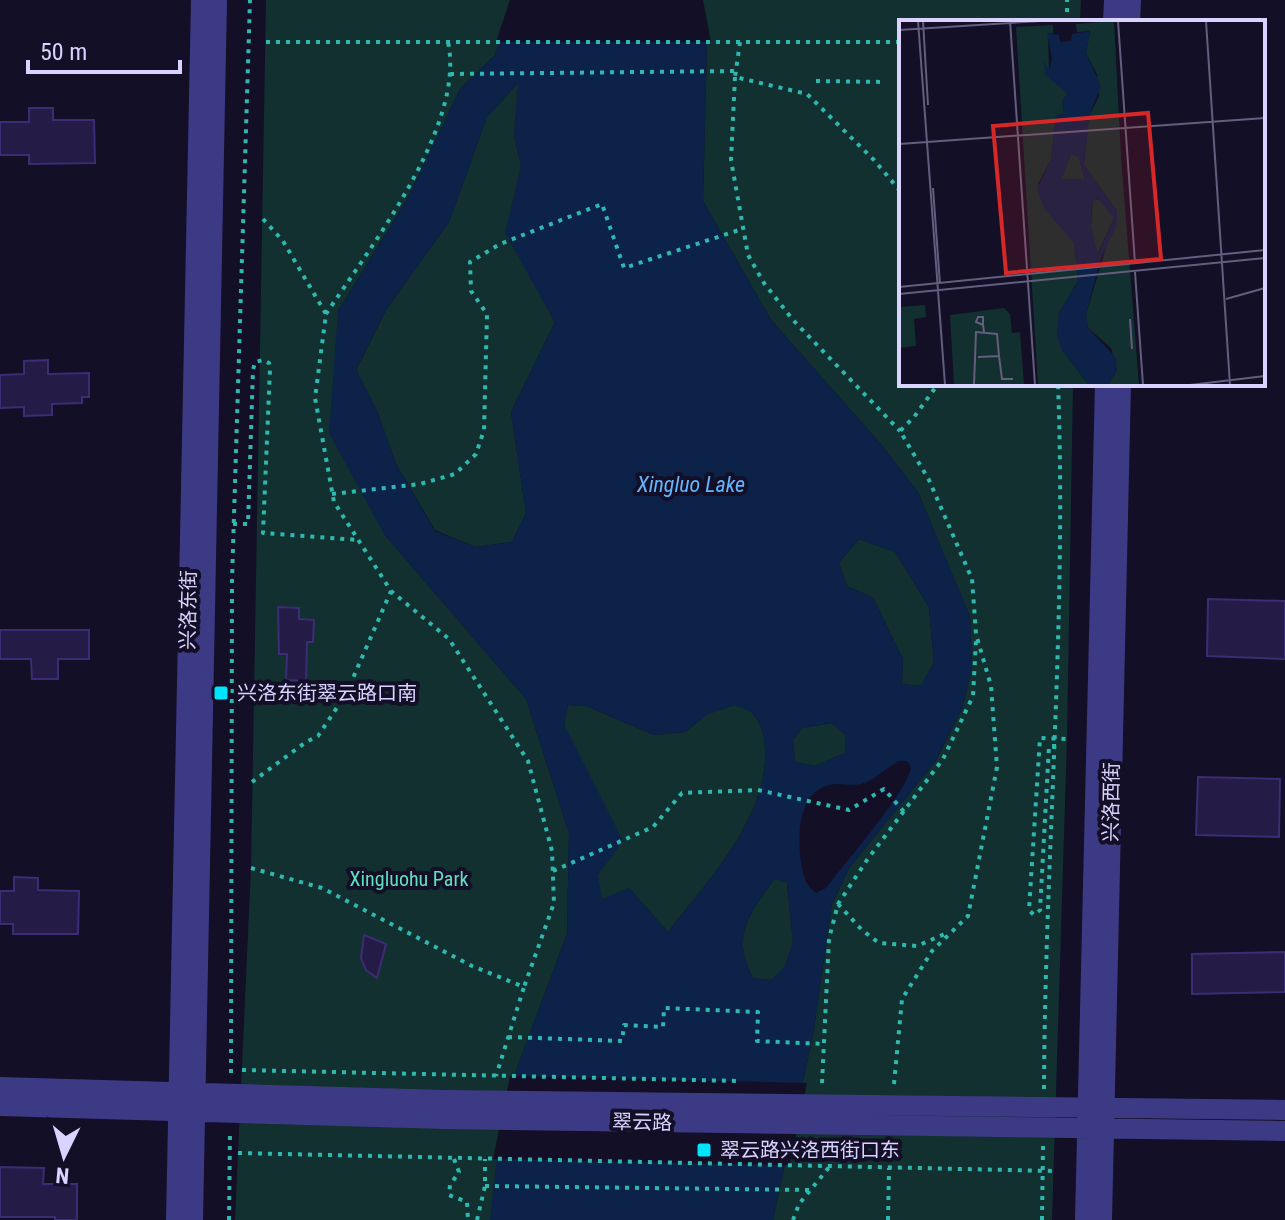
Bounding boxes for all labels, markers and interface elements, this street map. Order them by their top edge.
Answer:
inset map [899,20,1265,386]
scale bar [28,24,180,74]
text: 50 m [40,38,87,66]
water label: Xingluo Lake [636,472,745,497]
street label: 兴洛东街 [175,570,201,650]
place label: 兴洛东街翠云路口南 [237,681,417,705]
marker: 兴洛东街翠云路口南 [212,684,230,702]
street label: 兴洛西街 [1098,762,1124,842]
park label: Xingluohu Park [349,867,469,891]
street label: 翠云路 [612,1109,672,1135]
north arrow [24,1116,104,1196]
place label: 翠云路兴洛西街口东 [720,1138,900,1162]
marker: 翠云路兴洛西街口东 [695,1141,713,1159]
text: N [54,1162,70,1188]

